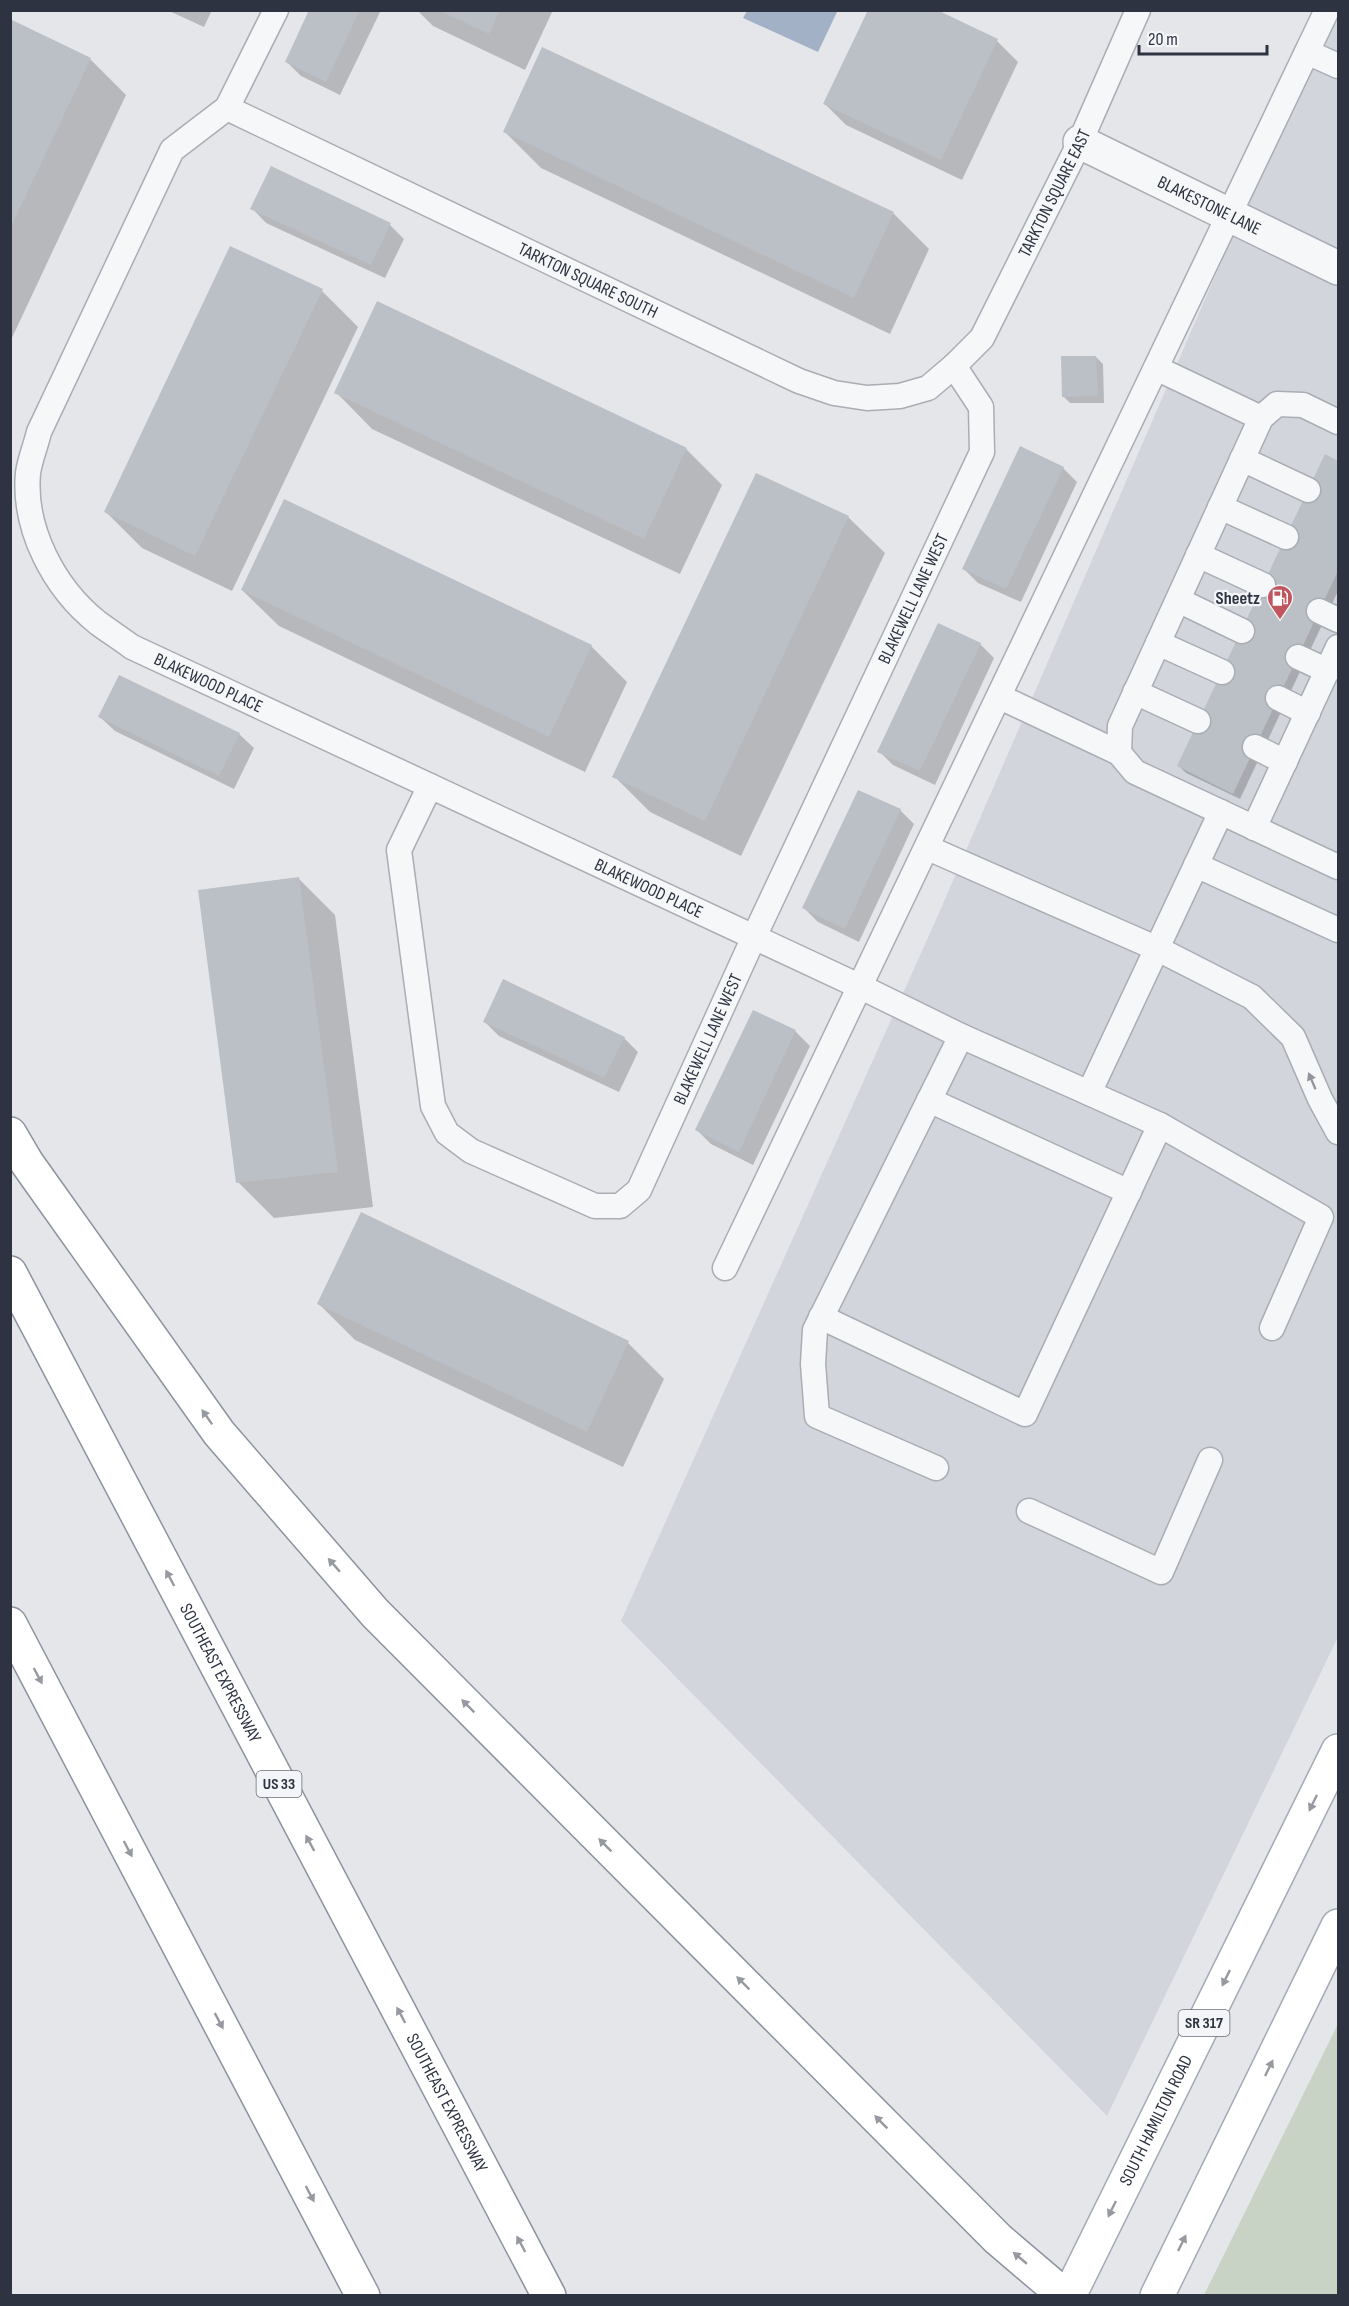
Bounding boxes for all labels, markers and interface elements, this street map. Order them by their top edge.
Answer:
scale bar [1139,18,1266,56]
text: 20 m [1148,29,1178,50]
street label: TARKTON SQUARE EAST [1014,126,1095,261]
street label: BLAKESTONE LANE [1154,171,1264,239]
street label: TARKTON SQUARE SOUTH [515,238,661,323]
street label: BLAKEWELL LANE WEST [873,530,953,667]
fuel station icon: Sheetz [1265,583,1295,621]
place label: Sheetz [1216,588,1260,609]
street label: BLAKEWOOD PLACE [151,648,266,717]
street label: BLAKEWOOD PLACE [591,854,707,922]
street label: BLAKEWELL LANE WEST [669,970,746,1108]
one-way arrow [1307,1071,1317,1089]
one-way arrow [201,1409,213,1425]
one-way arrow [328,1558,341,1573]
one-way arrow [165,1569,175,1586]
street label: SOUTHEAST EXPRESSWAY [176,1600,266,1746]
one-way arrow [33,1668,43,1685]
one-way arrow [461,1700,475,1714]
road number: US 33 [256,1771,302,1797]
one-way arrow [1308,1795,1317,1812]
one-way arrow [305,1834,315,1851]
one-way arrow [598,1837,612,1852]
one-way arrow [124,1840,133,1857]
one-way arrow [1222,1969,1232,1987]
one-way arrow [736,1976,750,1991]
one-way arrow [396,2007,406,2024]
road number: SR 317 [1178,2010,1230,2036]
one-way arrow [214,2013,224,2030]
street label: SOUTHEAST EXPRESSWAY [402,2030,493,2176]
street label: SOUTH HAMILTON ROAD [1115,2051,1197,2189]
one-way arrow [1263,2059,1273,2077]
one-way arrow [874,2115,888,2129]
one-way arrow [305,2186,315,2203]
one-way arrow [1107,2201,1117,2218]
one-way arrow [1177,2234,1187,2252]
one-way arrow [516,2235,526,2252]
one-way arrow [1013,2252,1028,2265]

